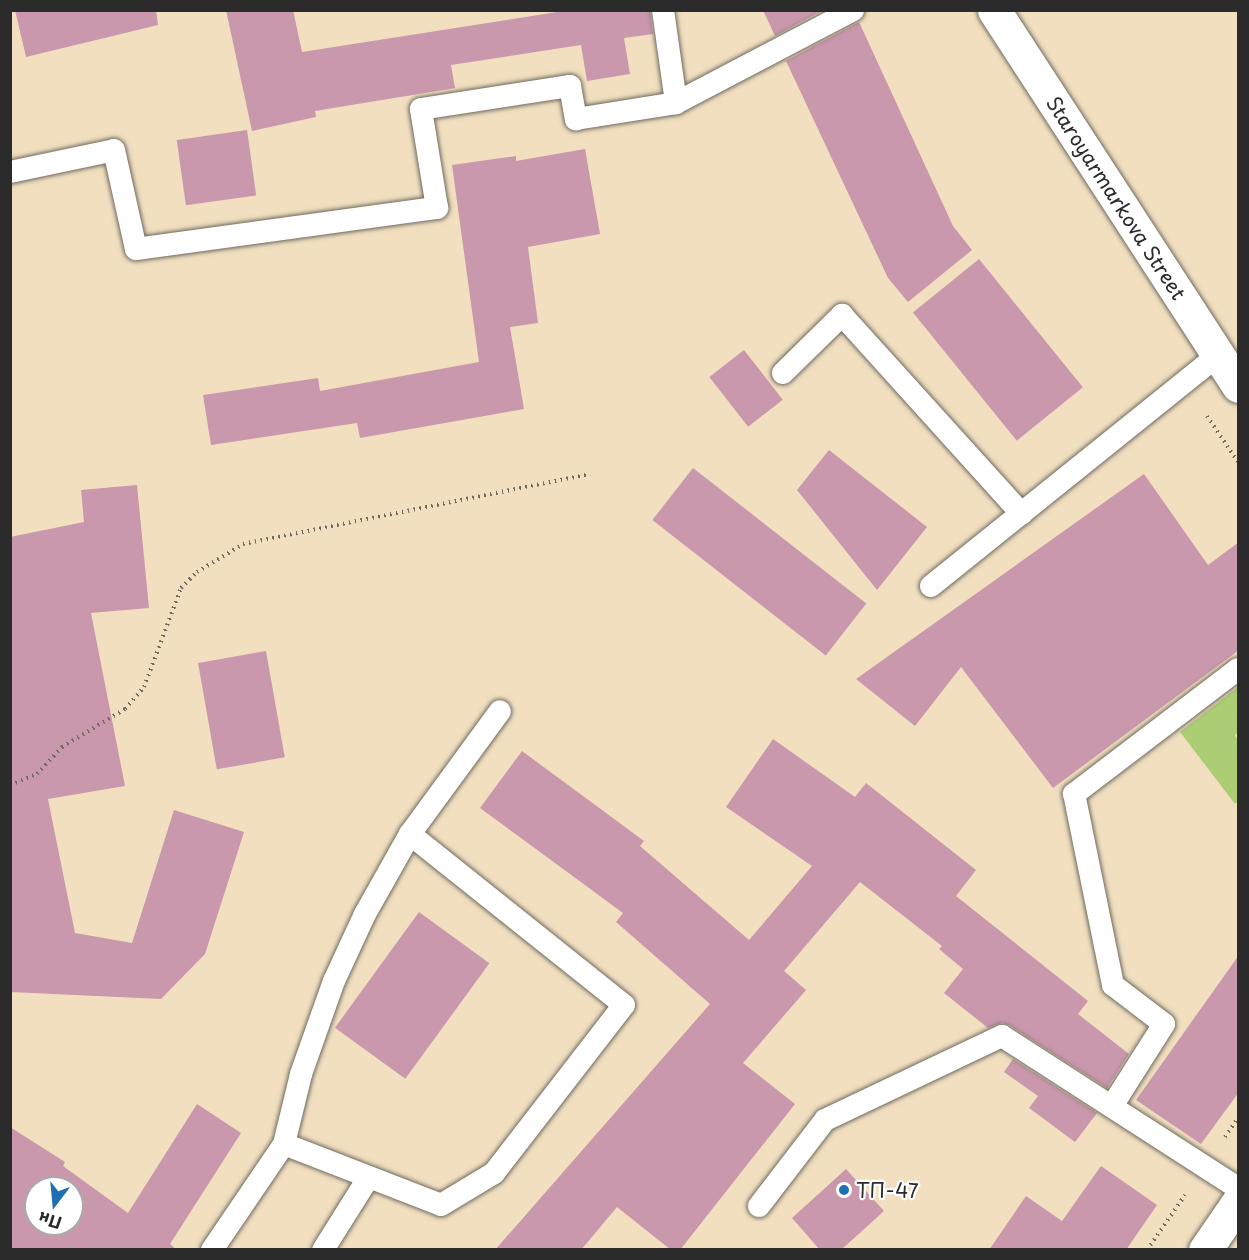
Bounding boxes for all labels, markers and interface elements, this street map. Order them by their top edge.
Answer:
street label: Staroyarmarkova Street [1041,91,1191,305]
north arrow [24,1176,84,1236]
place label: ТП-47 [856,1178,919,1202]
marker: ТП-47 [837,1183,851,1197]
text: Пн [35,1207,64,1236]

